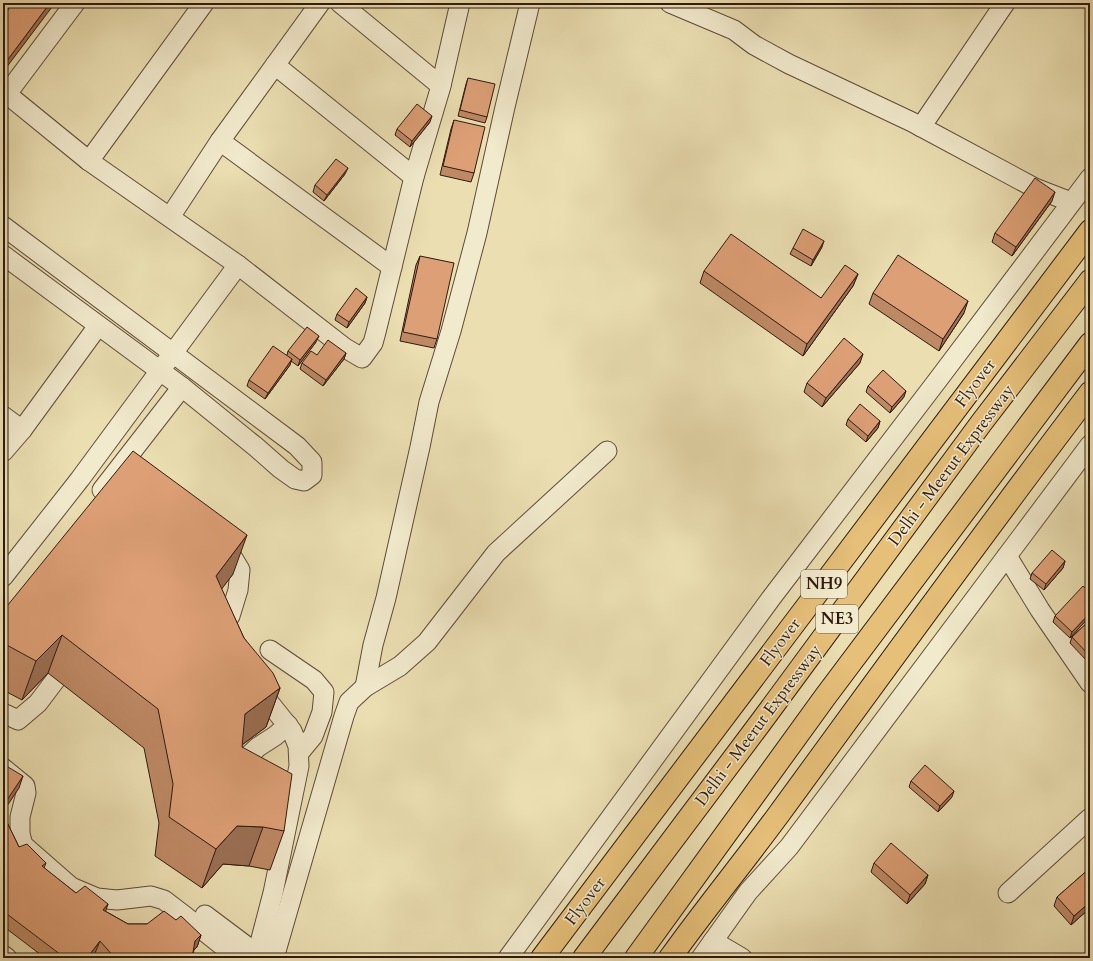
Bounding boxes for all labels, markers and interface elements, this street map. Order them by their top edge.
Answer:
street label: Flyover [949,354,1001,412]
street label: Delhi - Meerut Expressway [883,379,1019,551]
road number: NH9 [801,570,847,598]
road number: NE3 [816,605,858,633]
street label: Flyover [754,613,806,671]
street label: Delhi - Meerut Expressway [690,639,826,811]
street label: Flyover [559,872,611,930]

